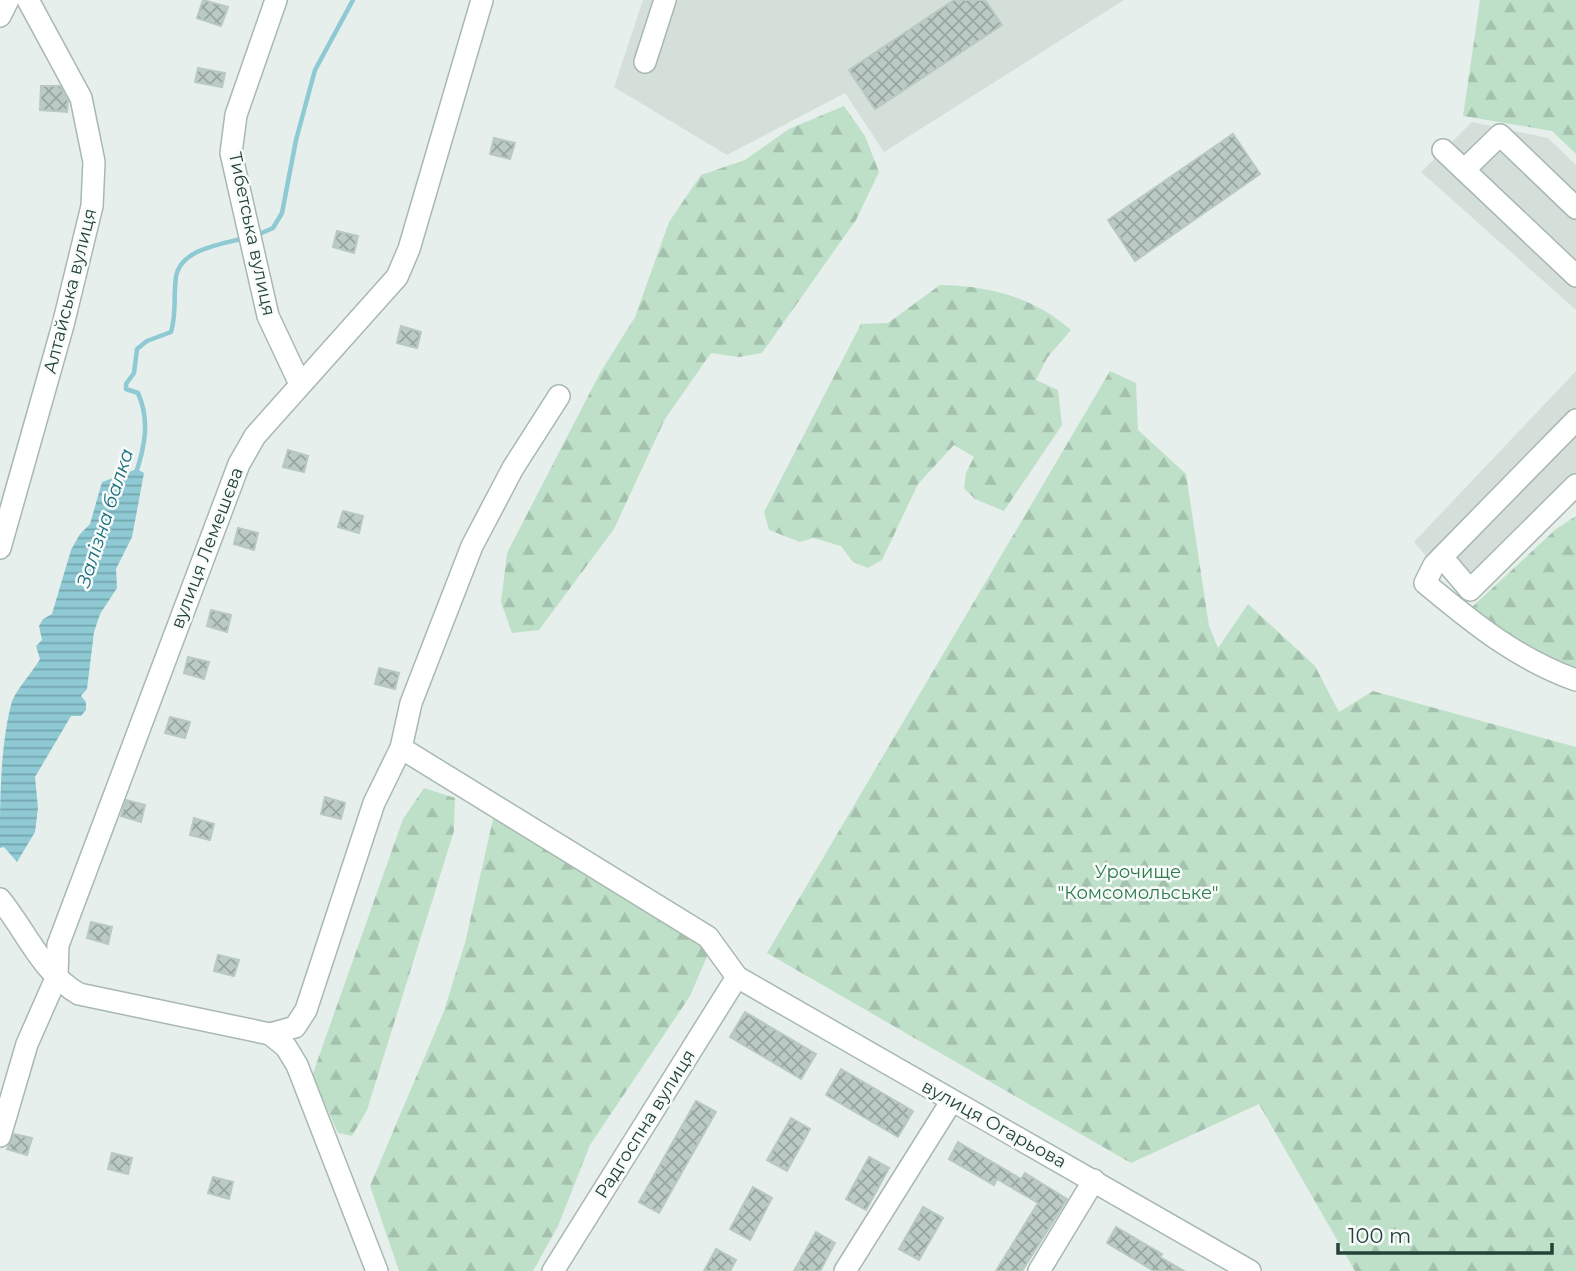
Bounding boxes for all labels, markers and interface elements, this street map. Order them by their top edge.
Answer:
street label: Тибетська вулиця [224,150,280,318]
street label: Алтайська вулиця [39,206,101,376]
water label: Залізна балка [71,446,138,591]
street label: вулиця Лемешєва [166,464,248,632]
park label: Урочище "Комсомольське" [1058,861,1218,904]
street label: Радгоспна вулиця [590,1045,700,1203]
street label: вулиця Огарьова [918,1075,1070,1173]
scale bar [1338,1212,1552,1256]
text: 100 m [1348,1223,1411,1248]

